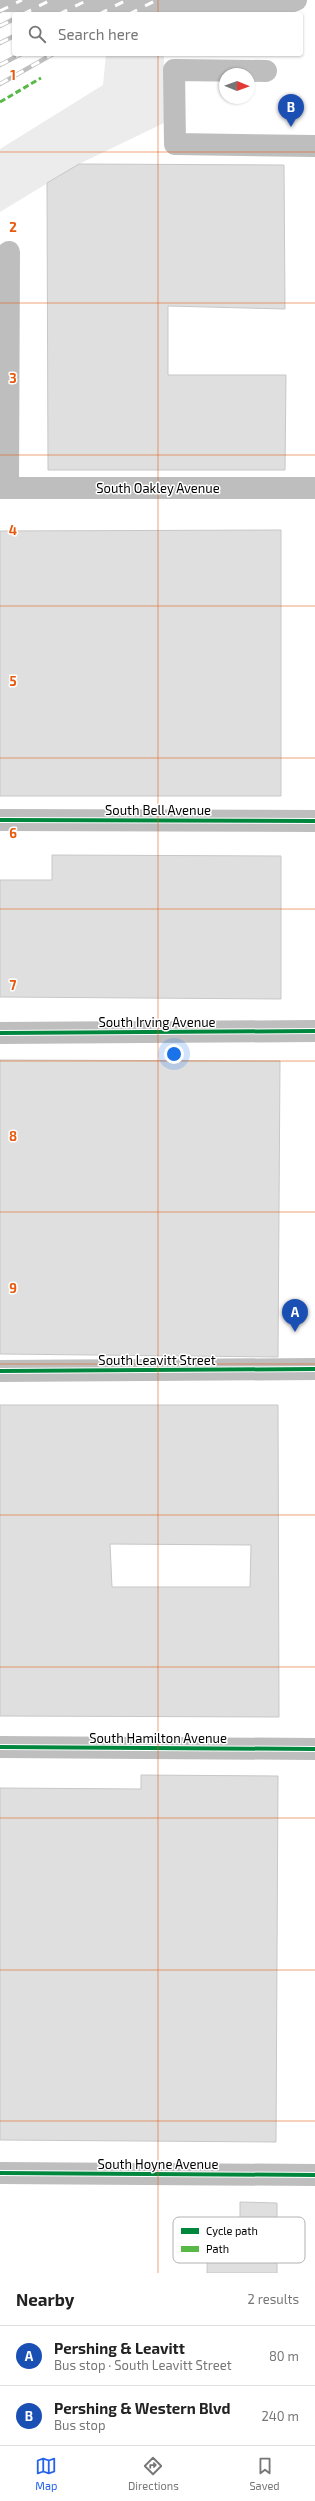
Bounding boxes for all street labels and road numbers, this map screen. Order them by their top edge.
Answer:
street label: South Oakley Avenue [96,480,220,496]
street label: South Bell Avenue [105,802,211,818]
street label: South Irving Avenue [98,1014,216,1030]
street label: South Leavitt Street [98,1352,216,1368]
street label: South Hamilton Avenue [89,1730,227,1746]
street label: South Hoyne Avenue [97,2156,219,2172]

